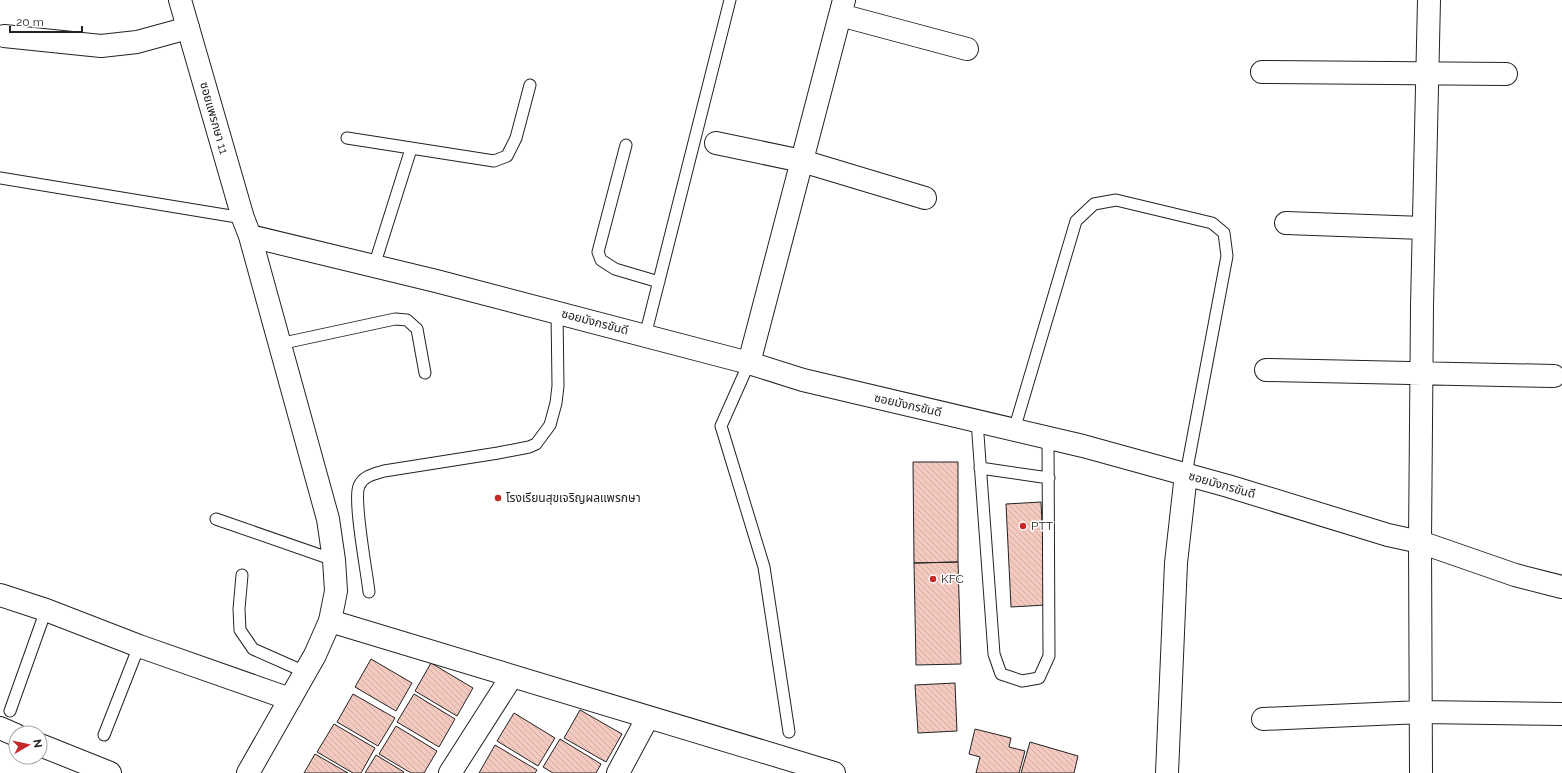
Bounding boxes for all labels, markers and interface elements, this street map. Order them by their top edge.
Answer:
scale bar [10,8,82,34]
text: 20 m [16,15,44,29]
street label: ซอยแพรกษา 11 [197,80,231,156]
street label: ซอยมังกรขันดี [560,306,630,338]
street label: ซอยมังกรขันดี [873,390,943,420]
street label: ซอยมังกรขันดี [1187,469,1257,501]
place label: โรงเรียนสุขเจริญผลแพรกษา [506,491,641,505]
marker: โรงเรียนสุขเจริญผลแพรกษา [493,493,503,503]
place label: PTT [1031,519,1054,533]
marker: PTT [1018,521,1028,531]
place label: KFC [941,572,964,586]
marker: KFC [928,574,938,584]
north arrow [8,725,48,765]
text: N [30,738,44,749]

